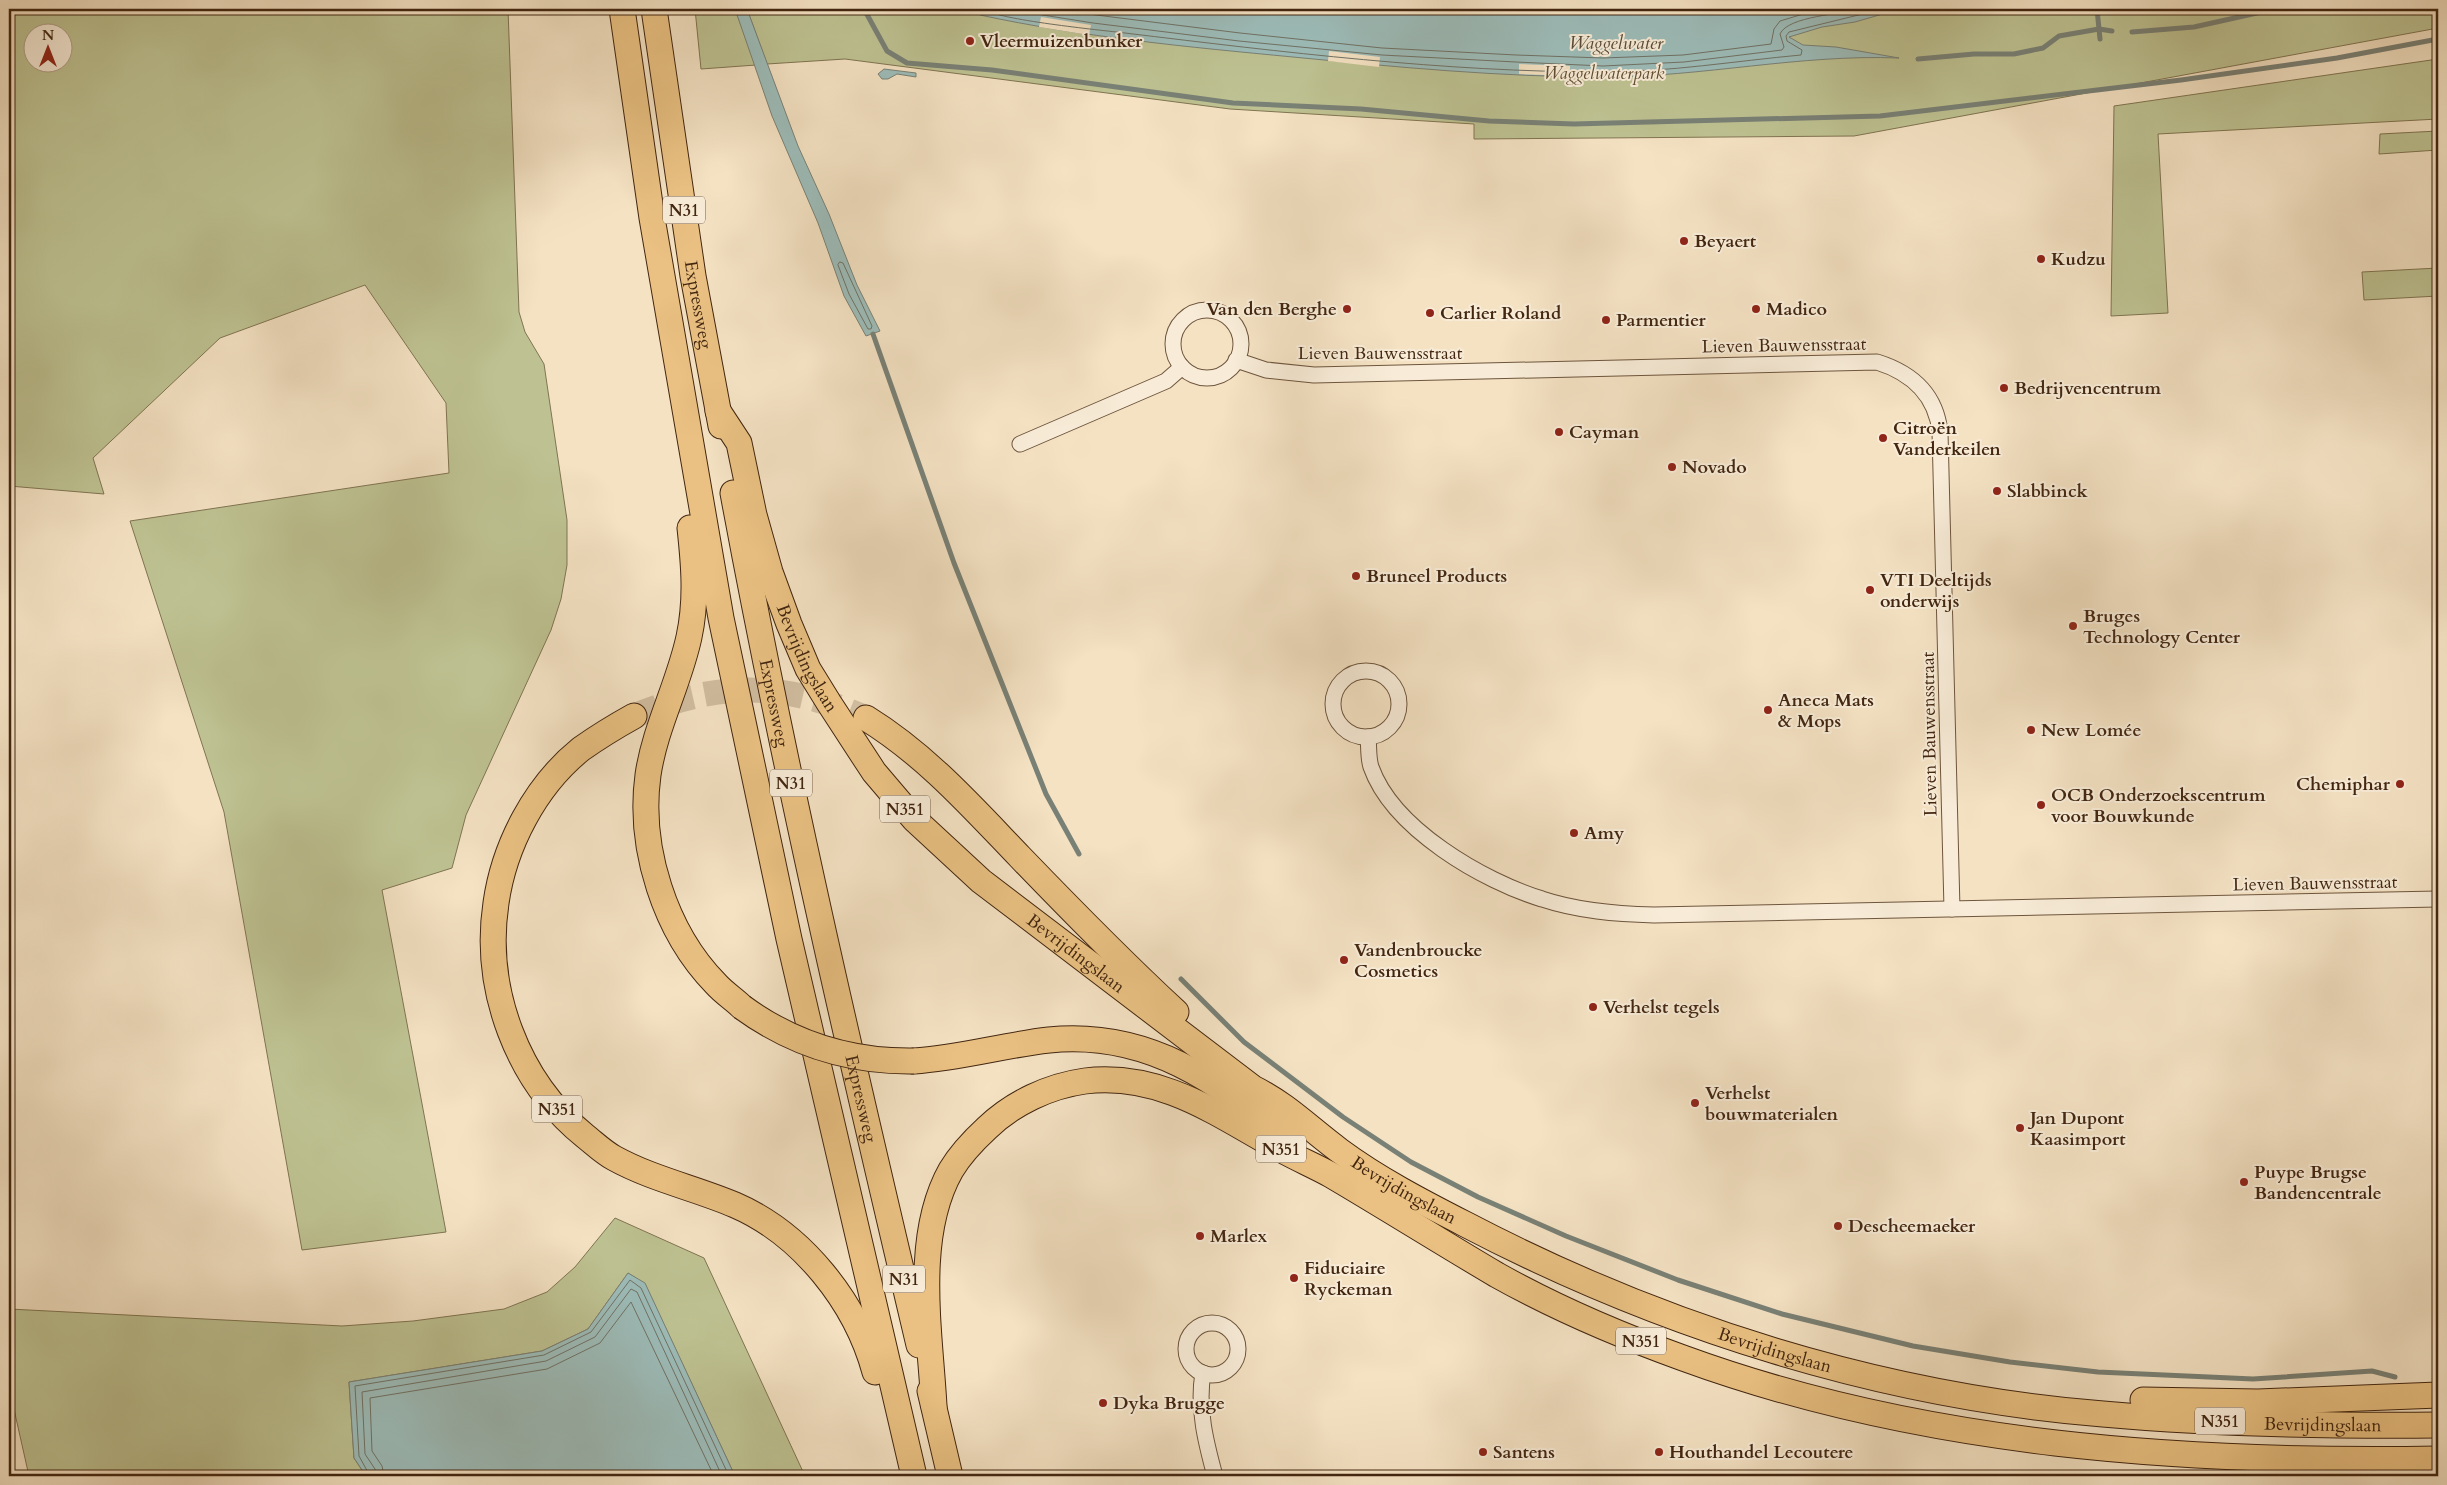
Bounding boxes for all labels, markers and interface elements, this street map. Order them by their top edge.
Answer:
north arrow [22,22,72,72]
text: N [42,26,54,45]
place label: Vleermuizenbunker [980,29,1143,54]
water label: Waggelwater [1569,30,1664,56]
marker: Vleermuizenbunker [964,35,976,47]
park label: Waggelwaterpark [1544,61,1665,86]
road number: N31 [663,196,705,224]
place label: Beyaert [1694,229,1757,254]
marker: Beyaert [1678,235,1690,247]
place label: Kudzu [2051,247,2106,272]
marker: Kudzu [2035,253,2047,265]
street label: Expressweg [678,259,718,352]
place label: Van den Berghe [1206,297,1337,322]
place label: Madico [1766,297,1827,322]
place label: Carlier Roland [1440,301,1562,326]
marker: Van den Berghe [1341,303,1353,315]
marker: Madico [1750,303,1762,315]
marker: Carlier Roland [1424,307,1436,319]
place label: Parmentier [1616,308,1706,333]
marker: Parmentier [1600,314,1612,326]
street label: Lieven Bauwensstraat [1701,332,1867,359]
street label: Lieven Bauwensstraat [1298,341,1463,366]
place label: Bedrijvencentrum [2014,376,2161,401]
marker: Bedrijvencentrum [1998,382,2010,394]
place label: Citroën Vanderkeilen [1893,416,2001,462]
place label: Cayman [1569,420,1640,445]
marker: Cayman [1553,426,1565,438]
marker: Citroën Vanderkeilen [1877,432,1889,444]
place label: Novado [1682,455,1747,480]
marker: Novado [1666,461,1678,473]
place label: Slabbinck [2007,479,2089,504]
marker: Slabbinck [1991,485,2003,497]
place label: Bruneel Products [1366,564,1507,589]
place label: VTI Deeltijds onderwijs [1880,568,1992,614]
marker: Bruneel Products [1350,570,1362,582]
marker: VTI Deeltijds onderwijs [1864,584,1876,596]
street label: Bevrijdingslaan [770,601,844,718]
place label: Bruges Technology Center [2083,604,2241,650]
marker: Bruges Technology Center [2067,620,2079,632]
street label: Lieven Bauwensstraat [1916,651,1943,817]
street label: Expressweg [753,657,795,750]
place label: Aneca Mats & Mops [1778,688,1874,734]
marker: Aneca Mats & Mops [1762,704,1774,716]
place label: New Lomée [2041,718,2141,743]
marker: New Lomée [2025,724,2037,736]
road number: N31 [770,770,812,796]
place label: Chemiphar [2296,772,2391,797]
marker: Chemiphar [2394,778,2406,790]
place label: OCB Onderzoekscentrum voor Bouwkunde [2051,783,2266,829]
road number: N351 [880,796,930,822]
marker: OCB Onderzoekscentrum voor Bouwkunde [2035,799,2047,811]
place label: Amy [1584,821,1625,846]
marker: Amy [1568,827,1580,839]
street label: Lieven Bauwensstraat [2232,870,2398,897]
street label: Bevrijdingslaan [1021,908,1131,1000]
place label: Vandenbroucke Cosmetics [1354,938,1483,984]
marker: Vandenbroucke Cosmetics [1338,954,1350,966]
place label: Verhelst tegels [1603,995,1720,1020]
marker: Verhelst tegels [1587,1001,1599,1013]
street label: Expressweg [839,1052,883,1146]
place label: Verhelst bouwmaterialen [1705,1081,1839,1127]
road number: N351 [532,1096,582,1122]
marker: Verhelst bouwmaterialen [1689,1097,1701,1109]
place label: Jan Dupont Kaasimport [2027,1106,2126,1152]
marker: Jan Dupont Kaasimport [2014,1122,2026,1134]
road number: N351 [1256,1136,1306,1162]
street label: Bevrijdingslaan [1346,1150,1461,1231]
place label: Puype Brugse Bandencentrale [2254,1160,2382,1206]
marker: Puype Brugse Bandencentrale [2238,1176,2250,1188]
place label: Descheemaeker [1848,1214,1976,1239]
marker: Descheemaeker [1832,1220,1844,1232]
place label: Marlex [1210,1224,1268,1249]
marker: Marlex [1194,1230,1206,1242]
place label: Fiduciaire Ryckeman [1304,1256,1393,1302]
road number: N31 [883,1266,925,1292]
marker: Fiduciaire Ryckeman [1288,1272,1300,1284]
street label: Bevrijdingslaan [1714,1322,1835,1380]
road number: N351 [1616,1328,1666,1354]
place label: Dyka Brugge [1113,1391,1225,1416]
marker: Dyka Brugge [1097,1397,1109,1409]
road number: N351 [2195,1408,2245,1434]
street label: Bevrijdingslaan [2263,1411,2382,1438]
place label: Santens [1493,1440,1555,1465]
place label: Houthandel Lecoutere [1669,1440,1854,1465]
marker: Santens [1477,1446,1489,1458]
marker: Houthandel Lecoutere [1653,1446,1665,1458]

